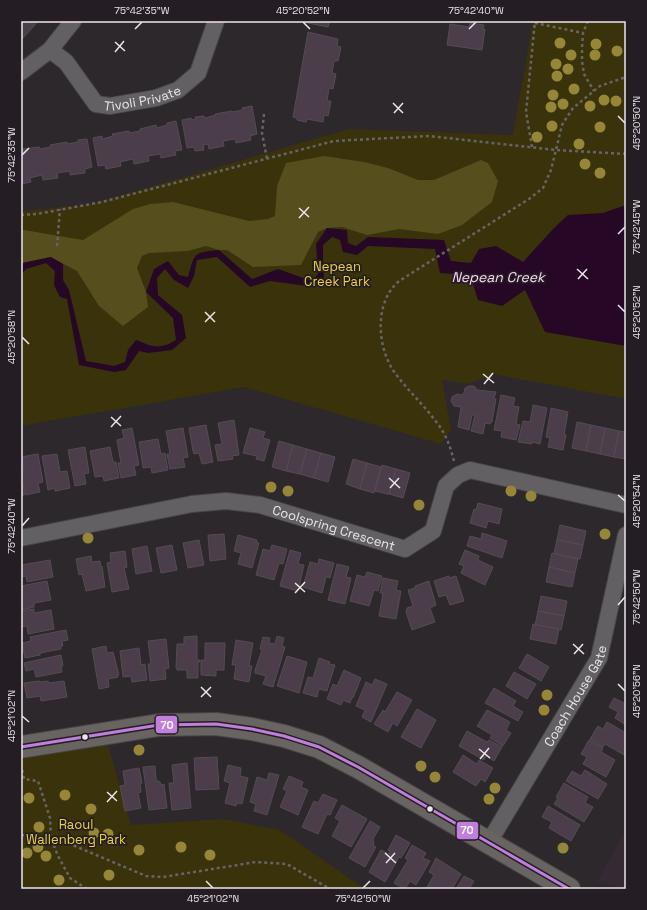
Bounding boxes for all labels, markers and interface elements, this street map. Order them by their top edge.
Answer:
text: 75°42'35"W [114,4,170,17]
text: 45°20'52"N [276,4,330,17]
text: 75°42'40"W [448,4,504,17]
street label: Tivoli Private [103,81,183,115]
text: 45°20'50"N [630,96,643,150]
text: 75°42'35"W [5,127,18,183]
text: 75°42'45"W [630,199,643,255]
park label: Nepean Creek Park [304,258,370,290]
water label: Nepean Creek [451,268,546,286]
text: 45°20'52"N [630,285,643,339]
text: 45°20'58"N [5,310,18,364]
text: 45°20'54"N [630,474,643,528]
text: 75°42'40"W [5,498,18,554]
street label: Coolspring Crescent [270,501,397,554]
text: 75°42'50"W [630,569,643,625]
street label: Coach House Gate [540,644,610,750]
text: 45°20'56"N [630,664,643,718]
text: 45°21'02"N [5,690,18,742]
line badge: 70 [155,715,178,734]
text: 70 [160,718,174,732]
unlabelled marker [80,732,90,742]
unlabelled marker [425,804,435,814]
park label: Raoul Wallenberg Park [26,816,126,848]
line badge: 70 [456,821,479,840]
text: 70 [460,823,474,837]
text: 45°21'02"N [187,892,239,905]
text: 75°42'50"W [335,892,391,905]

